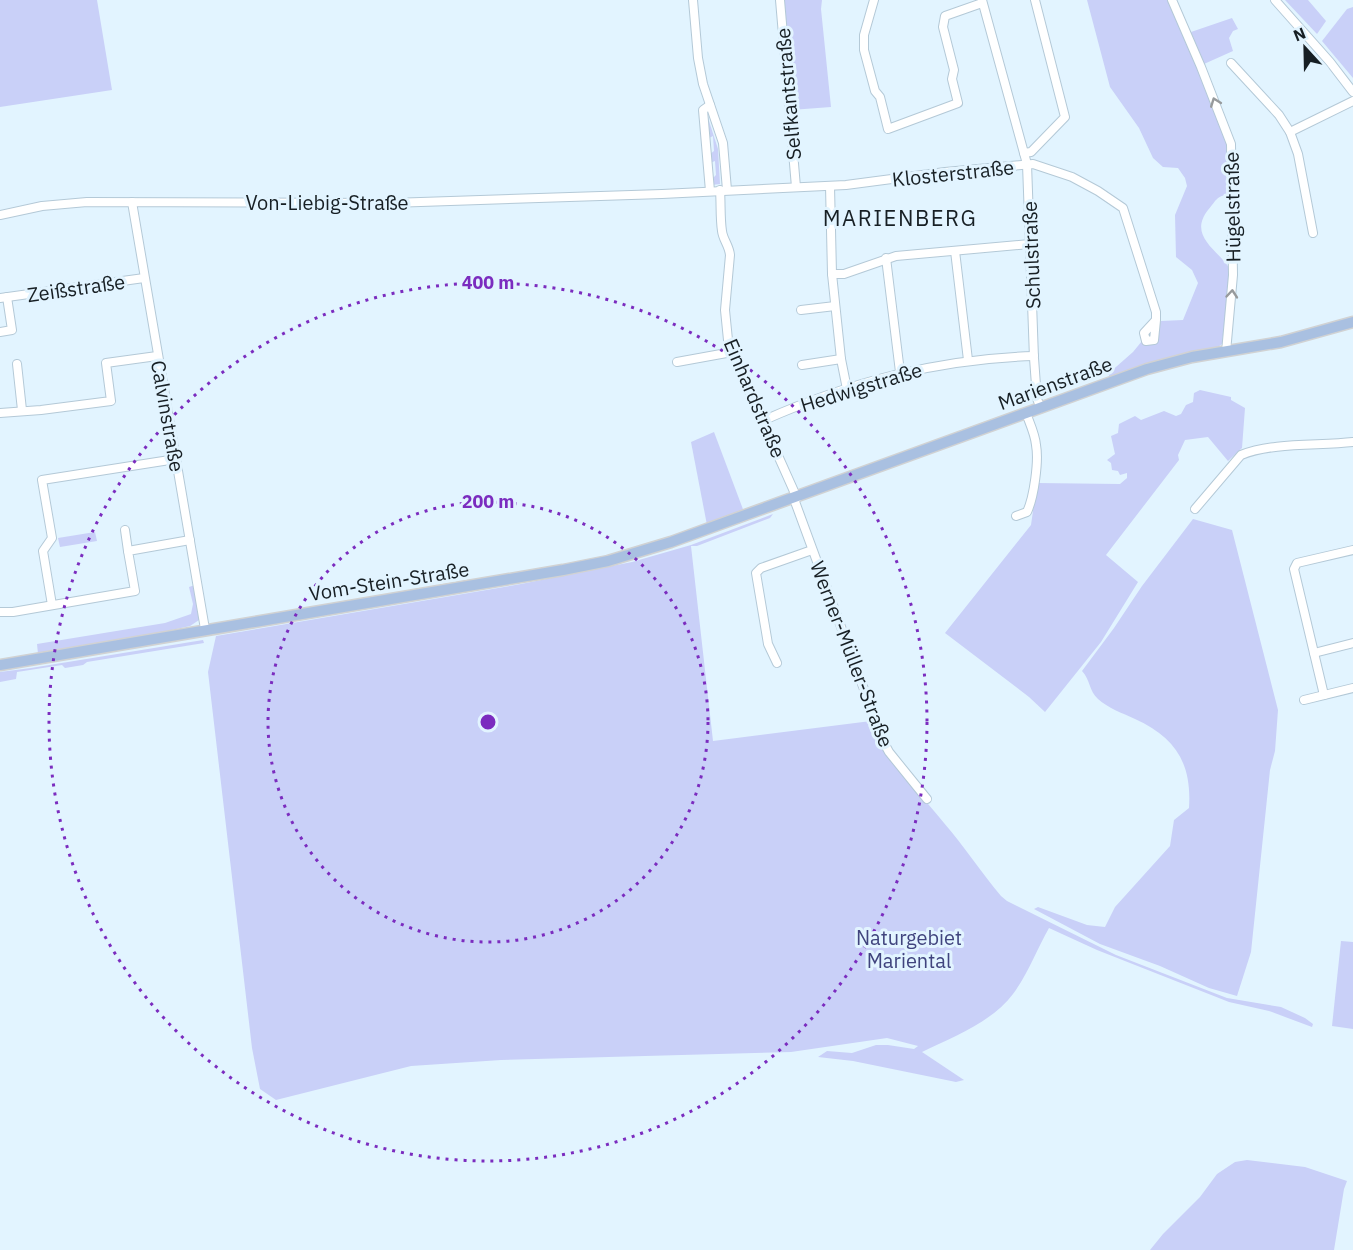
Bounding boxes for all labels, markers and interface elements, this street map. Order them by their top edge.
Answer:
north arrow [1275,18,1335,78]
text: N [1290,23,1309,46]
street label: Selfkantstraße [769,27,807,161]
one-way arrow [1210,98,1222,109]
street label: Hügelstraße [1218,151,1246,263]
street label: Klosterstraße [891,153,1015,193]
street label: Von-Liebig-Straße [245,189,409,216]
street label: Schulstraße [1016,200,1046,310]
district label: MARIENBERG [823,203,977,232]
street label: Zeißstraße [25,268,127,308]
text: 400 m [462,271,514,294]
one-way arrow [1225,290,1238,299]
street label: Einhardstraße [718,334,792,462]
street label: Marienstraße [994,350,1116,416]
street label: Hedwigstraße [797,356,925,418]
street label: Calvinstraße [145,358,191,474]
text: 200 m [462,490,514,513]
street label: Vom-Stein-Straße [307,555,471,607]
street label: Werner-Müller-Straße [804,557,900,751]
centre of rings [478,712,498,732]
park label: Naturgebiet Mariental [856,924,962,974]

